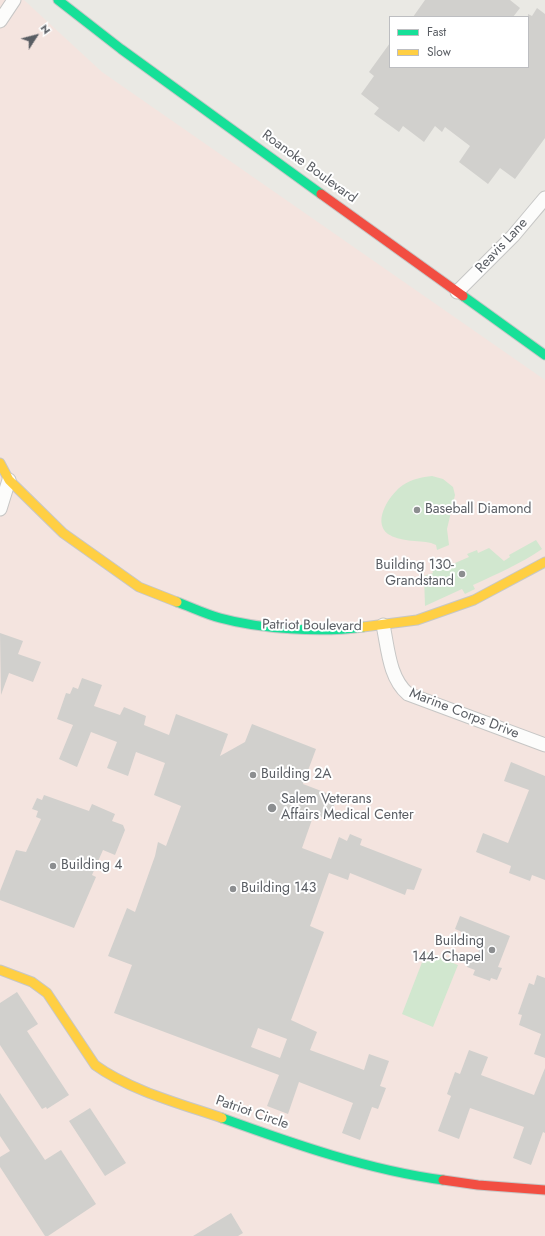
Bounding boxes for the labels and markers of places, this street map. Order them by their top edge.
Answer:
place label: Baseball Diamond [425,502,532,518]
marker: Baseball Diamond [412,505,422,515]
place label: Building 130- Grandstand [376,558,454,590]
marker: Building 130- Grandstand [457,569,467,579]
place label: Building 2A [261,767,331,783]
marker: Building 2A [248,770,258,780]
place label: Salem Veterans Affairs Medical Center [281,792,414,824]
marker: Salem Veterans Affairs Medical Center [266,802,278,814]
place label: Building 4 [61,858,122,874]
marker: Building 4 [48,861,58,871]
place label: Building 143 [241,881,316,897]
marker: Building 143 [228,884,238,894]
place label: Building 144- Chapel [412,934,484,966]
marker: Building 144- Chapel [487,945,497,955]

